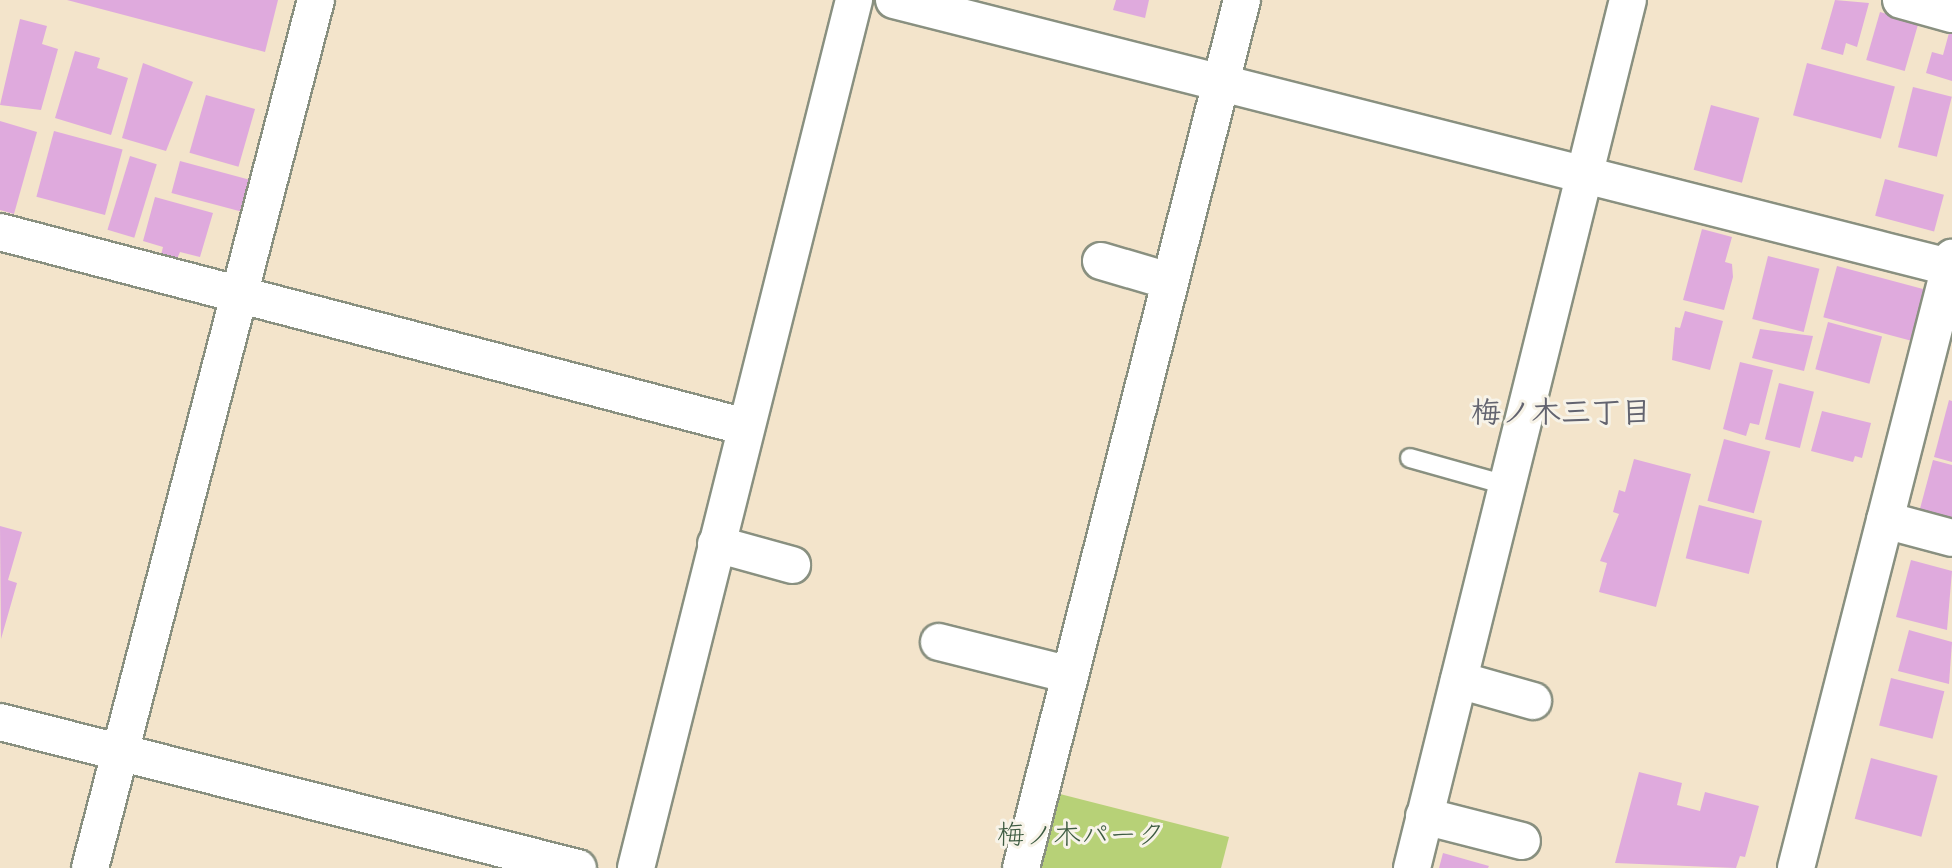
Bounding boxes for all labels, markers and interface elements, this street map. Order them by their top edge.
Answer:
district label: 梅ノ木三丁目 [1471,394,1651,430]
park label: 梅ノ木パーク [997,817,1165,851]

